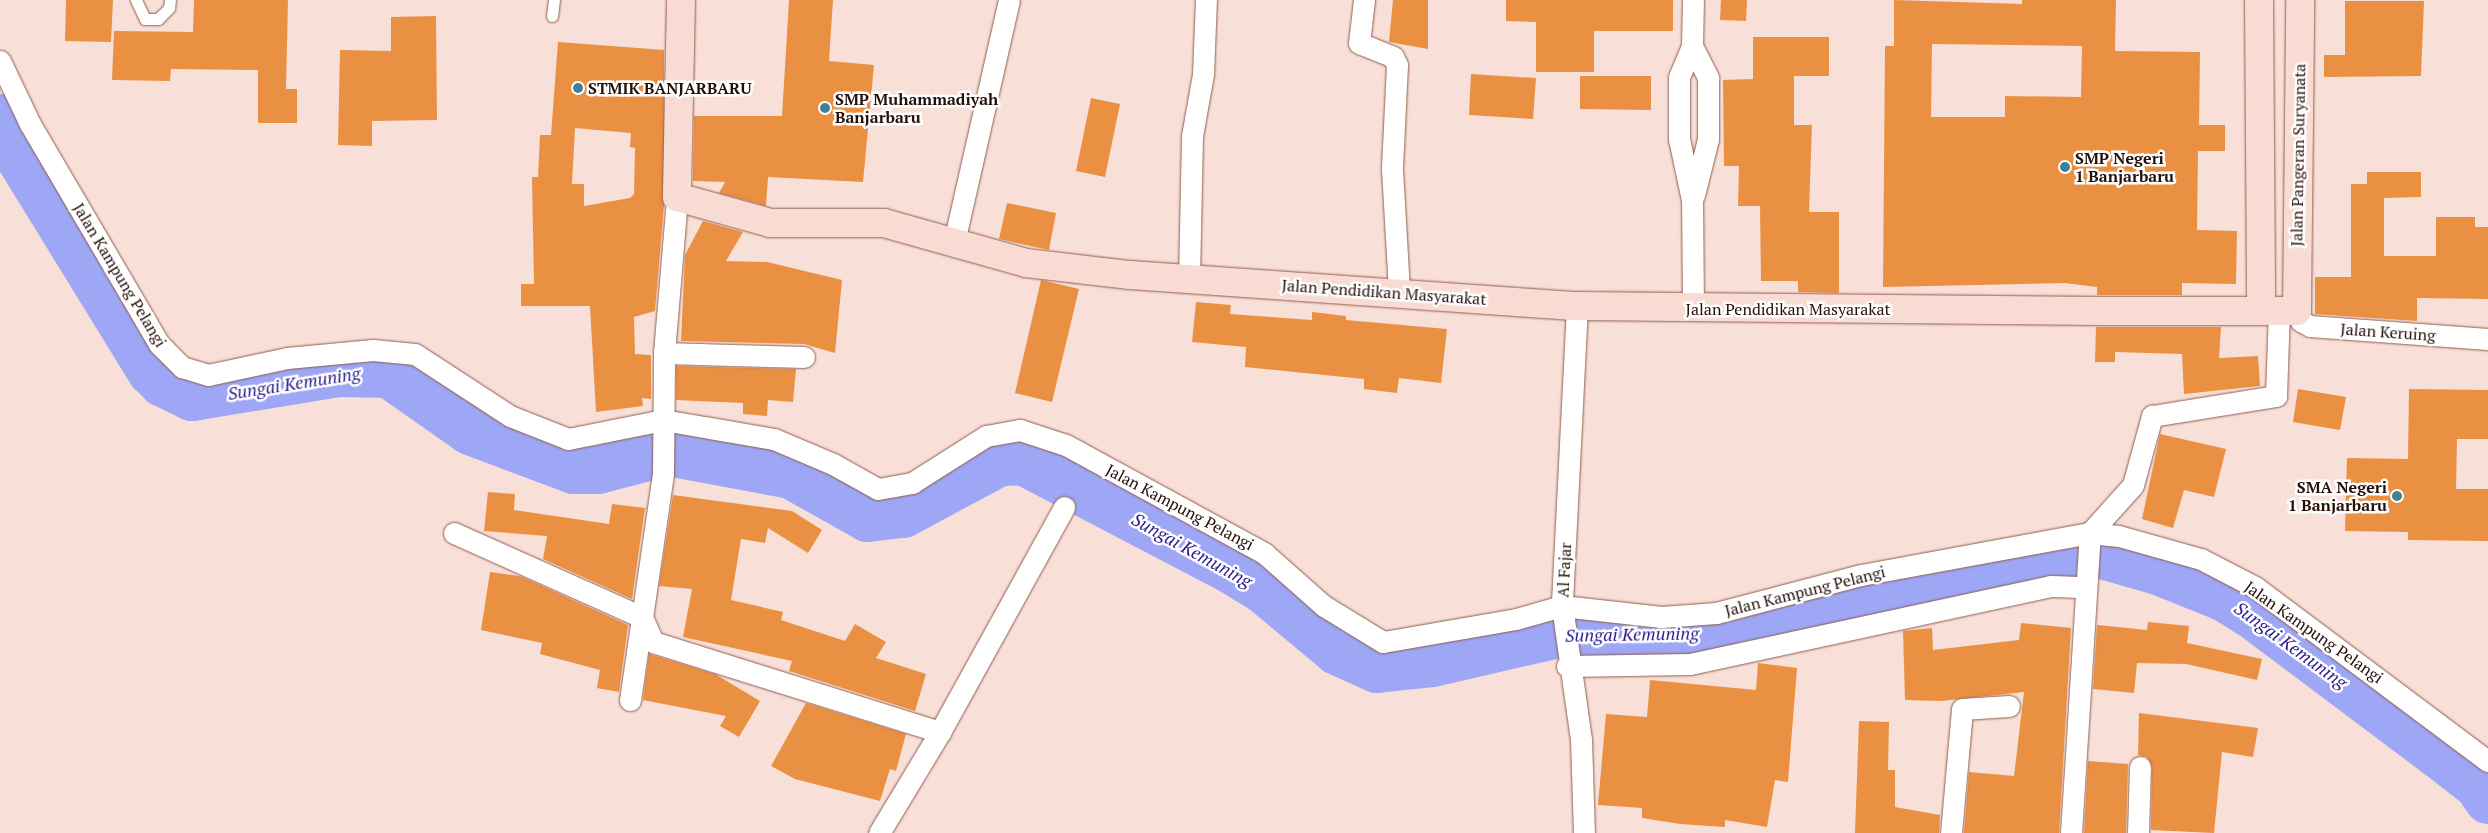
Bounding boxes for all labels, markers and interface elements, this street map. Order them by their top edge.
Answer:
street label: Jalan Pangeran Suryanata [2287,63,2309,247]
place label: STMIK BANJARBARU [588,78,752,98]
marker: STMIK BANJARBARU [572,82,584,94]
place label: SMP Muhammadiyah Banjarbaru [835,89,998,127]
marker: SMP Muhammadiyah Banjarbaru [819,102,831,114]
place label: SMP Negeri 1 Banjarbaru [2075,148,2174,186]
marker: SMP Negeri 1 Banjarbaru [2059,161,2071,173]
street label: Jalan Kampung Pelangi [69,199,171,351]
street label: Jalan Pendidikan Masyarakat [1281,275,1487,309]
street label: Jalan Pendidikan Masyarakat [1685,299,1891,319]
street label: Jalan Keruing [2340,319,2436,345]
water label: Sungai Kemuning [226,362,362,404]
street label: Jalan Kampung Pelangi [1103,460,1257,554]
place label: SMA Negeri 1 Banjarbaru [2288,477,2387,515]
marker: SMA Negeri 1 Banjarbaru [2391,490,2403,502]
water label: Sungai Kemuning [1128,508,1256,592]
street label: Al Fajar [1553,542,1575,598]
street label: Jalan Kampung Pelangi [1723,562,1887,620]
street label: Jalan Kampung Pelangi [2241,577,2387,687]
water label: Sungai Kemuning [2230,597,2352,693]
water label: Sungai Kemuning [1565,622,1699,646]

